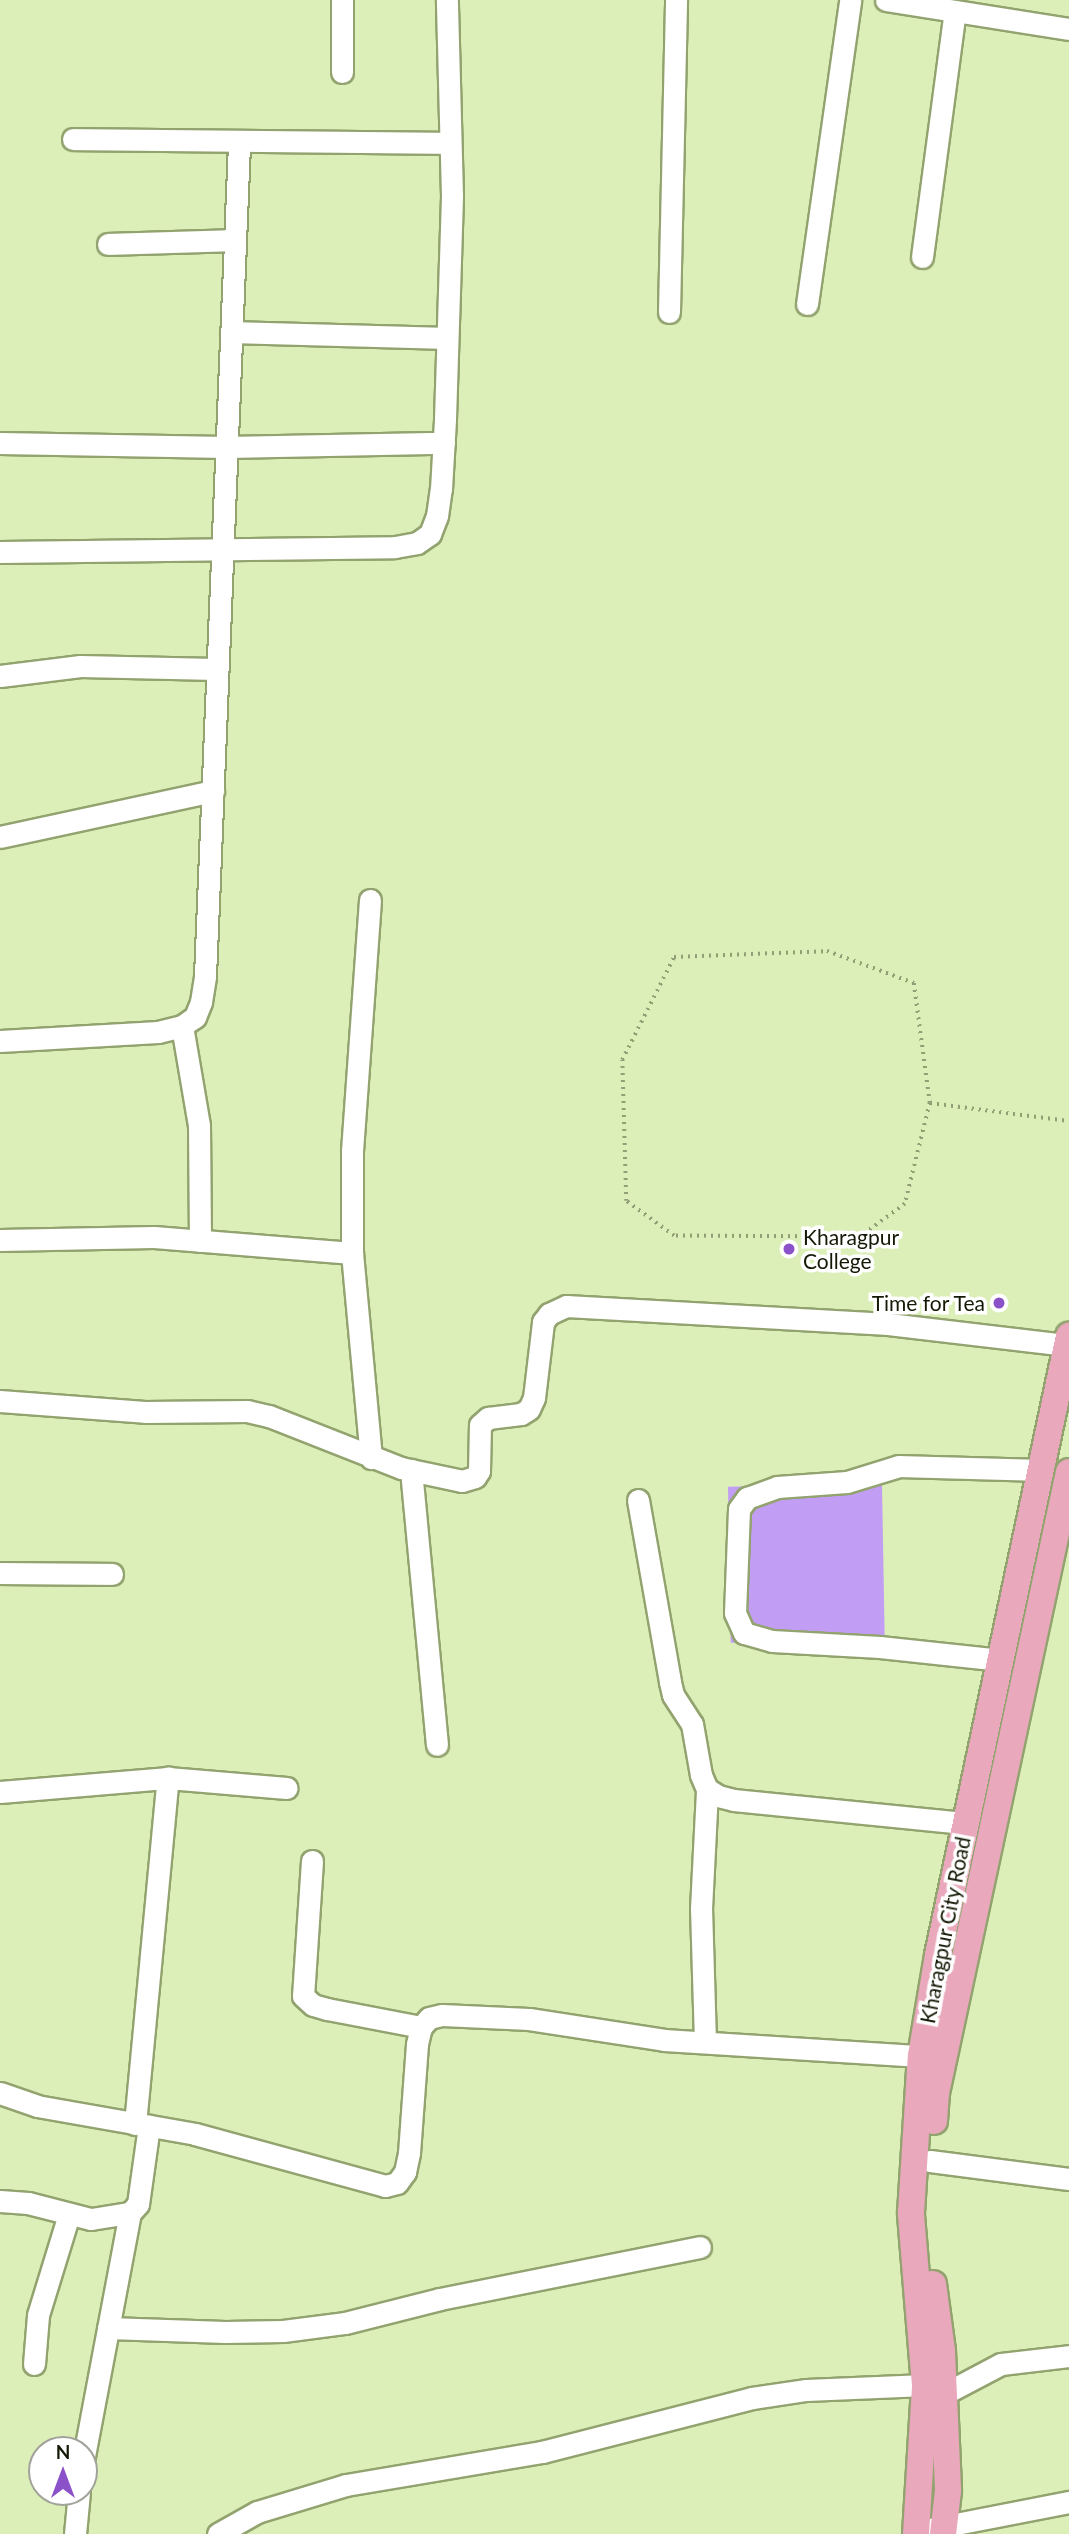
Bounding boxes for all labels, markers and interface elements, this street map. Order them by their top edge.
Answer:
place label: Kharagpur College [803,1224,899,1274]
marker: Kharagpur College [781,1241,797,1257]
place label: Time for Tea [871,1290,985,1316]
marker: Time for Tea [991,1295,1007,1311]
street label: Kharagpur City Road [914,1834,976,2026]
north arrow [28,2436,98,2506]
text: N [56,2440,70,2463]

